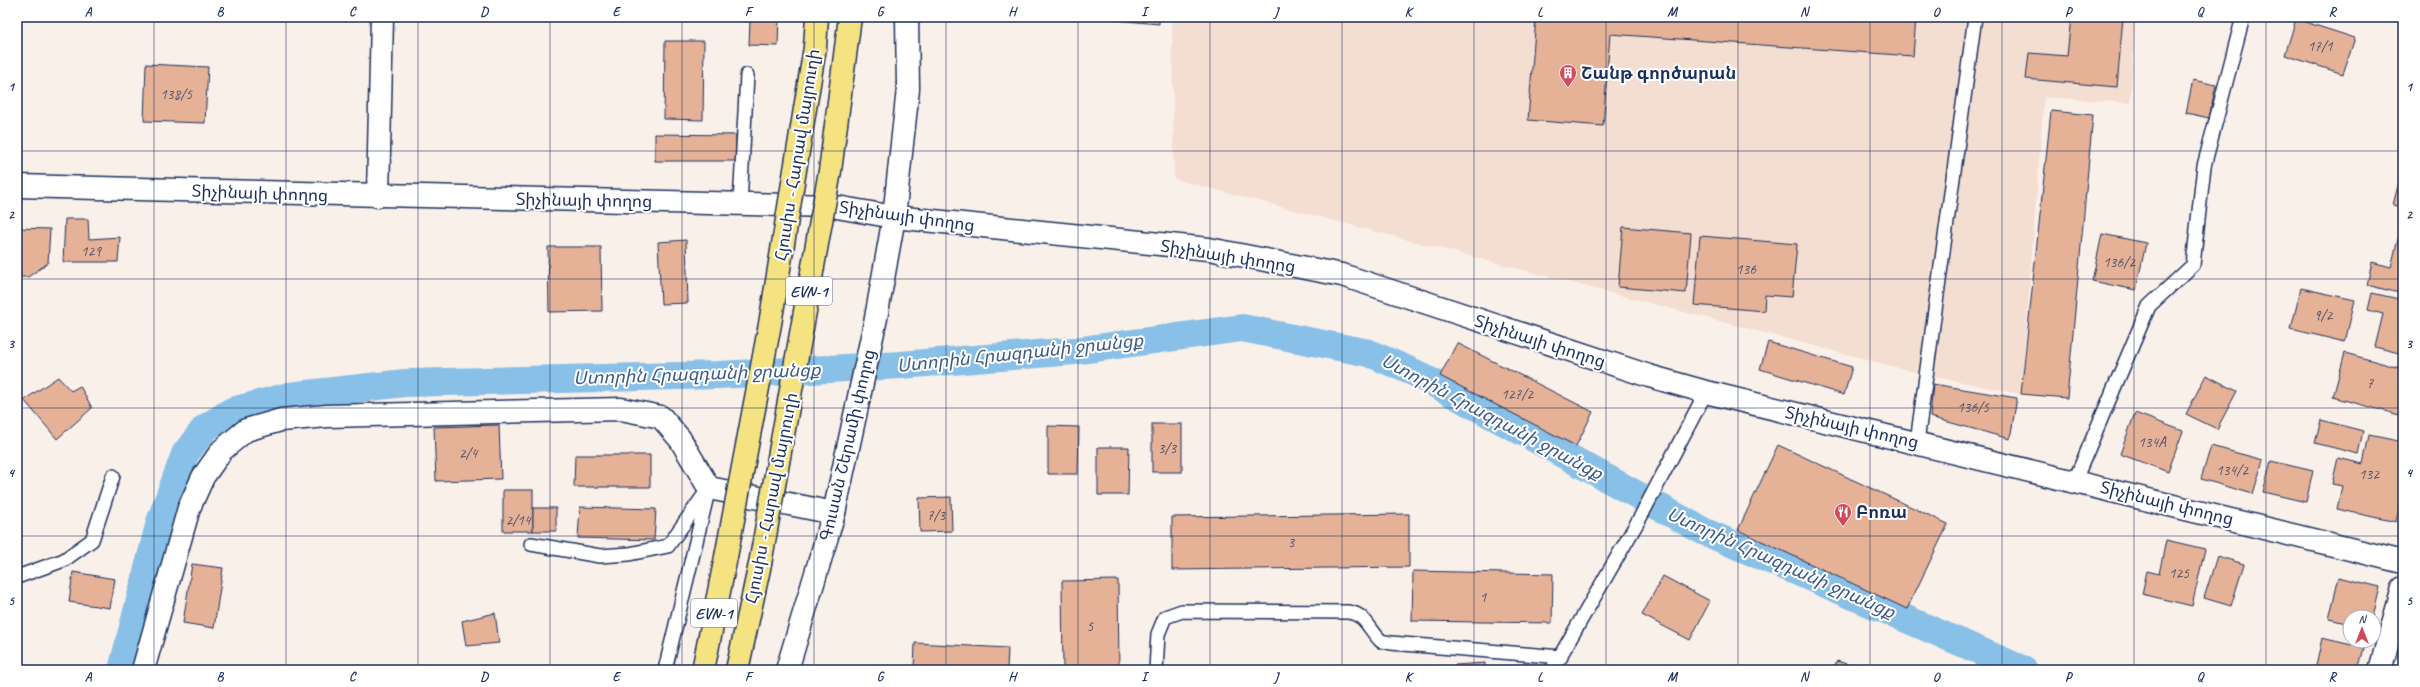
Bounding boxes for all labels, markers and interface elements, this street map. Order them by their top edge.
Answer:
text: A [85,4,93,20]
text: B [217,4,225,20]
text: C [349,4,357,20]
text: D [480,4,489,20]
text: E [613,4,622,20]
text: F [745,4,754,20]
text: G [877,4,885,20]
text: H [1008,4,1018,20]
text: I [1141,4,1150,20]
text: J [1273,4,1280,20]
text: K [1405,4,1415,20]
text: L [1537,4,1544,20]
text: M [1667,4,1678,20]
text: N [1800,4,1811,20]
text: O [1933,4,1942,20]
text: P [2065,4,2074,20]
text: Q [2197,4,2205,20]
text: R [2328,4,2337,20]
house number: 17/1 [2307,37,2334,56]
street label: Հյուսիս - Հարավ մայրուղի [770,48,825,263]
building icon: Շանթ գործարան [1558,63,1578,88]
place label: Շանթ գործարան [1581,63,1736,84]
text: 1 [8,79,16,95]
text: 1 [2406,79,2414,95]
house number: 138/5 [160,85,193,104]
street label: Տիչինայի փողոց [191,181,329,206]
street label: Տիչինայի փողոց [516,189,652,212]
street label: Տիչինայի փողոց [838,197,976,236]
text: 2 [8,207,15,223]
text: 2 [2406,207,2413,223]
street label: Տիչինայի փողոց [1159,235,1297,278]
house number: 129 [81,242,102,261]
house number: 136/2 [2103,253,2136,272]
house number: 136 [1736,260,1757,279]
road number: EVN-1 [786,277,832,305]
house number: 9/2 [2314,306,2333,325]
street label: Տիչինայի փողոց [1472,310,1608,373]
water label: Ստորին Հրազդանի ջրանցք [896,329,1145,377]
text: 3 [8,336,15,352]
text: 3 [2406,336,2413,352]
street label: Գուսան Շերամի փողոց [815,347,880,543]
water label: Ստորին Հրազդանի ջրանցք [1378,349,1607,485]
water label: Ստորին Հրազդանի ջրանցք [573,359,822,389]
house number: 7 [2367,374,2375,393]
house number: 127/2 [1501,385,1534,404]
street label: Հյուսիս - Հարավ մայրուղի [741,391,802,605]
house number: 136/5 [1957,398,1990,417]
street label: Տիչինայի փողոց [1783,402,1921,453]
house number: 134A [2138,433,2167,452]
house number: 3/3 [1158,439,1177,458]
house number: 2/4 [459,444,478,463]
house number: 134/2 [2216,461,2249,480]
text: 4 [8,465,16,481]
house number: 132 [2359,465,2380,484]
text: 4 [2406,465,2414,481]
street label: Տիչինայի փողոց [2098,477,2236,530]
restaurant icon: Բոռա [1833,502,1853,527]
place label: Բոռա [1856,502,1907,523]
water label: Ստորին Հրազդանի ջրանցք [1664,503,1900,624]
house number: 7/3 [927,506,946,525]
house number: 2/14 [505,511,532,530]
house number: 3 [1288,533,1296,552]
house number: 125 [2169,564,2190,583]
house number: 1 [1480,588,1488,607]
text: 5 [8,593,15,609]
text: 5 [2406,593,2413,609]
road number: EVN-1 [691,599,737,627]
north arrow [2342,609,2382,649]
text: N [2359,612,2368,626]
house number: 5 [1087,617,1095,636]
text: A [85,669,93,685]
text: B [217,669,225,685]
text: C [349,669,357,685]
text: D [480,669,489,685]
text: E [613,669,622,685]
text: F [745,669,754,685]
text: G [877,669,885,685]
text: H [1008,669,1018,685]
text: I [1141,669,1150,685]
text: J [1273,669,1280,685]
text: K [1405,669,1415,685]
text: L [1537,669,1544,685]
text: M [1667,669,1678,685]
text: N [1800,669,1811,685]
text: O [1933,669,1942,685]
text: P [2065,669,2074,685]
text: Q [2197,669,2205,685]
text: R [2328,669,2337,685]

